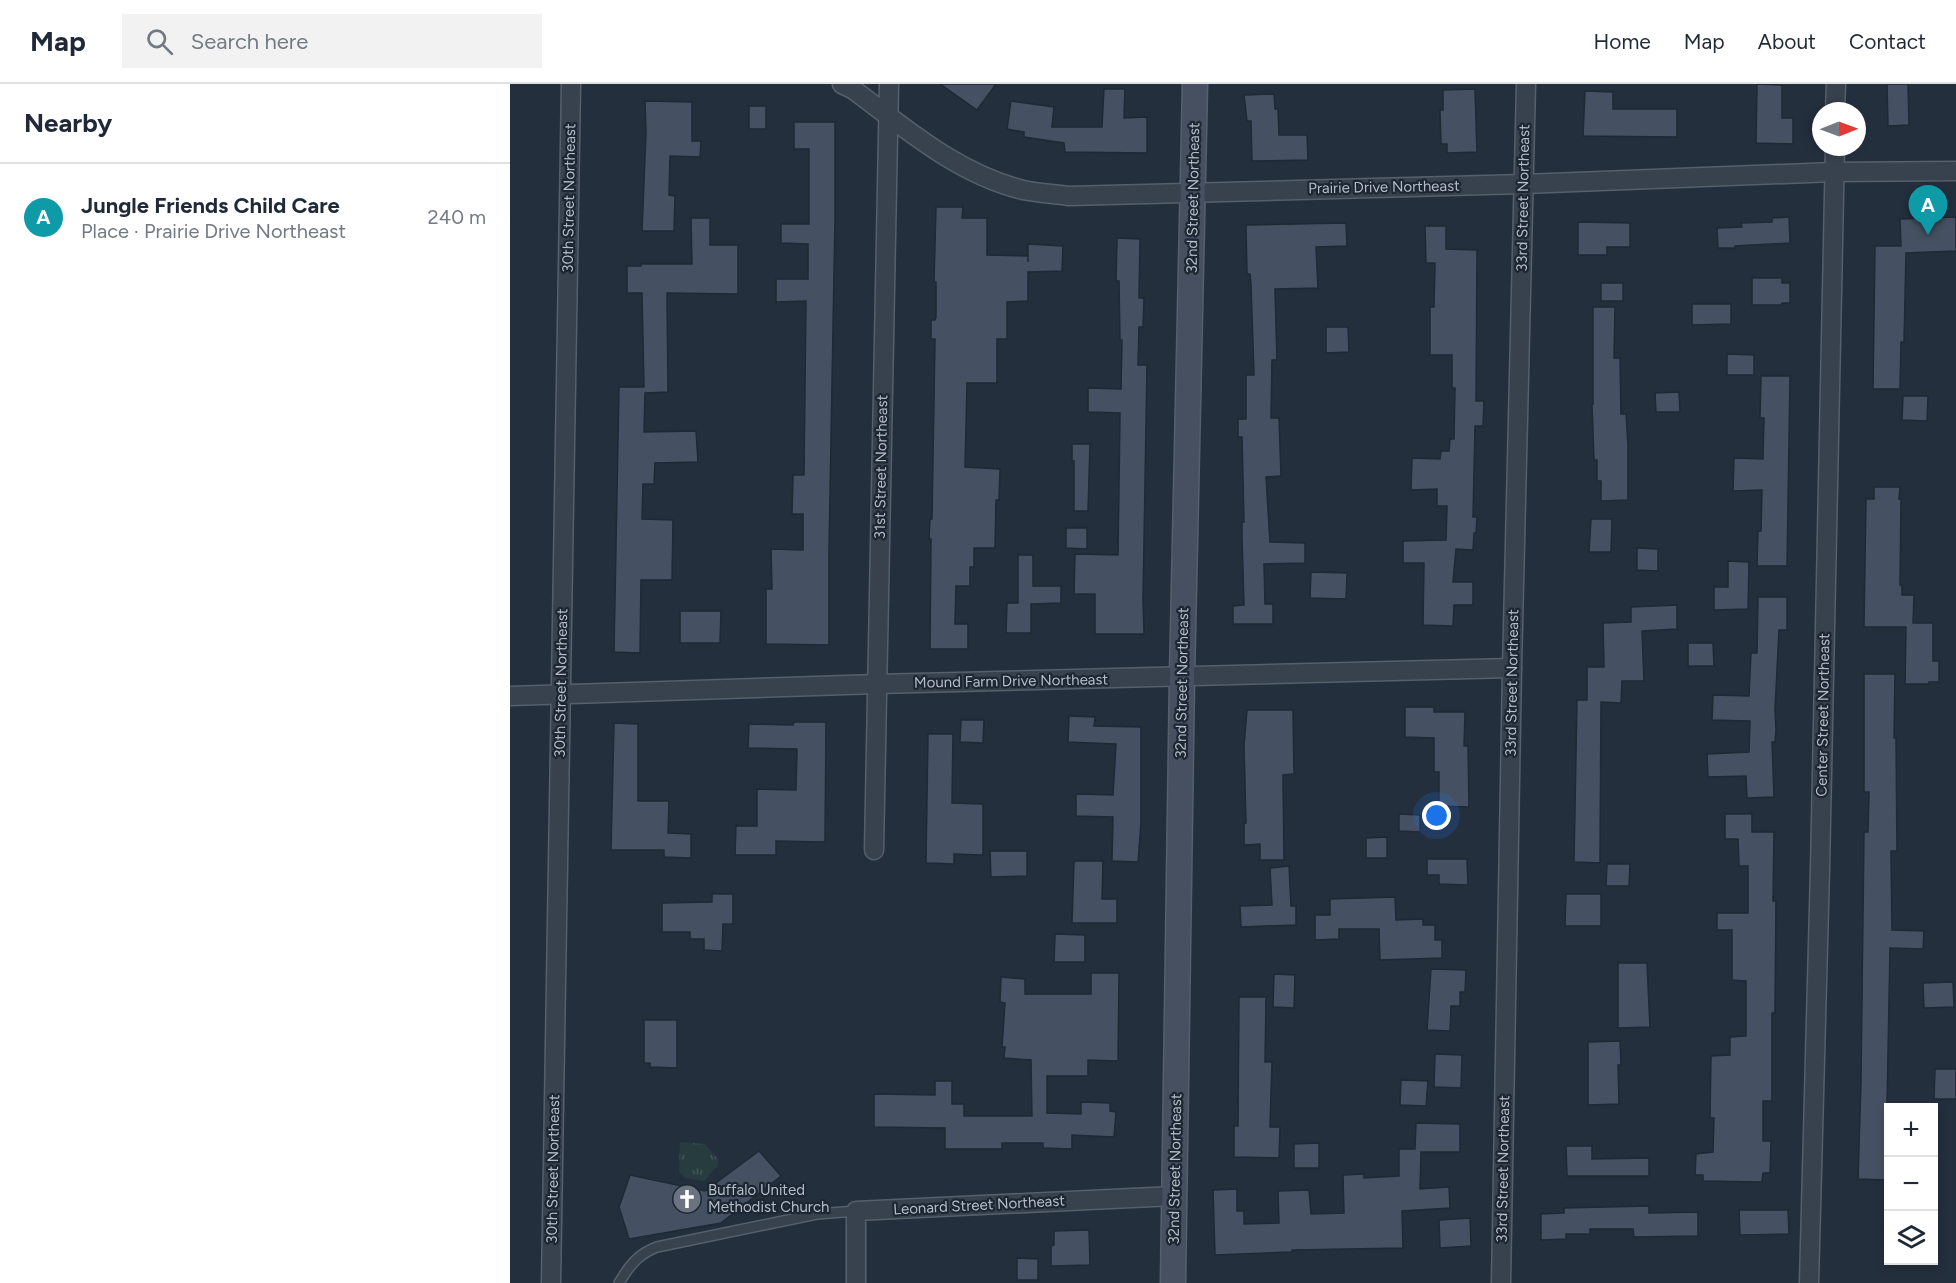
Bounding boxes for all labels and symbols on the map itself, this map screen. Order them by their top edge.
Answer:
north arrow [1812,102,1866,156]
street label: 32nd Street Northeast [1183,122,1203,274]
street label: 30th Street Northeast [559,123,579,273]
street label: 33rd Street Northeast [1513,124,1533,272]
street label: Prairie Drive Northeast [1308,177,1460,197]
pin: A [1908,186,1948,235]
street label: 31st Street Northeast [871,394,891,539]
street label: 32nd Street Northeast [1172,607,1192,759]
street label: 30th Street Northeast [551,608,571,758]
street label: 33rd Street Northeast [1502,609,1522,757]
street label: Center Street Northeast [1813,633,1833,797]
street label: Mound Farm Drive Northeast [914,670,1109,692]
your location [1422,801,1451,830]
street label: 32nd Street Northeast [1165,1093,1185,1245]
street label: 30th Street Northeast [543,1094,563,1244]
street label: 33rd Street Northeast [1493,1095,1513,1243]
place label: Buffalo United Methodist Church [708,1181,829,1216]
church icon: Buffalo United Methodist Church [671,1183,703,1215]
street label: Leonard Street Northeast [893,1191,1066,1218]

